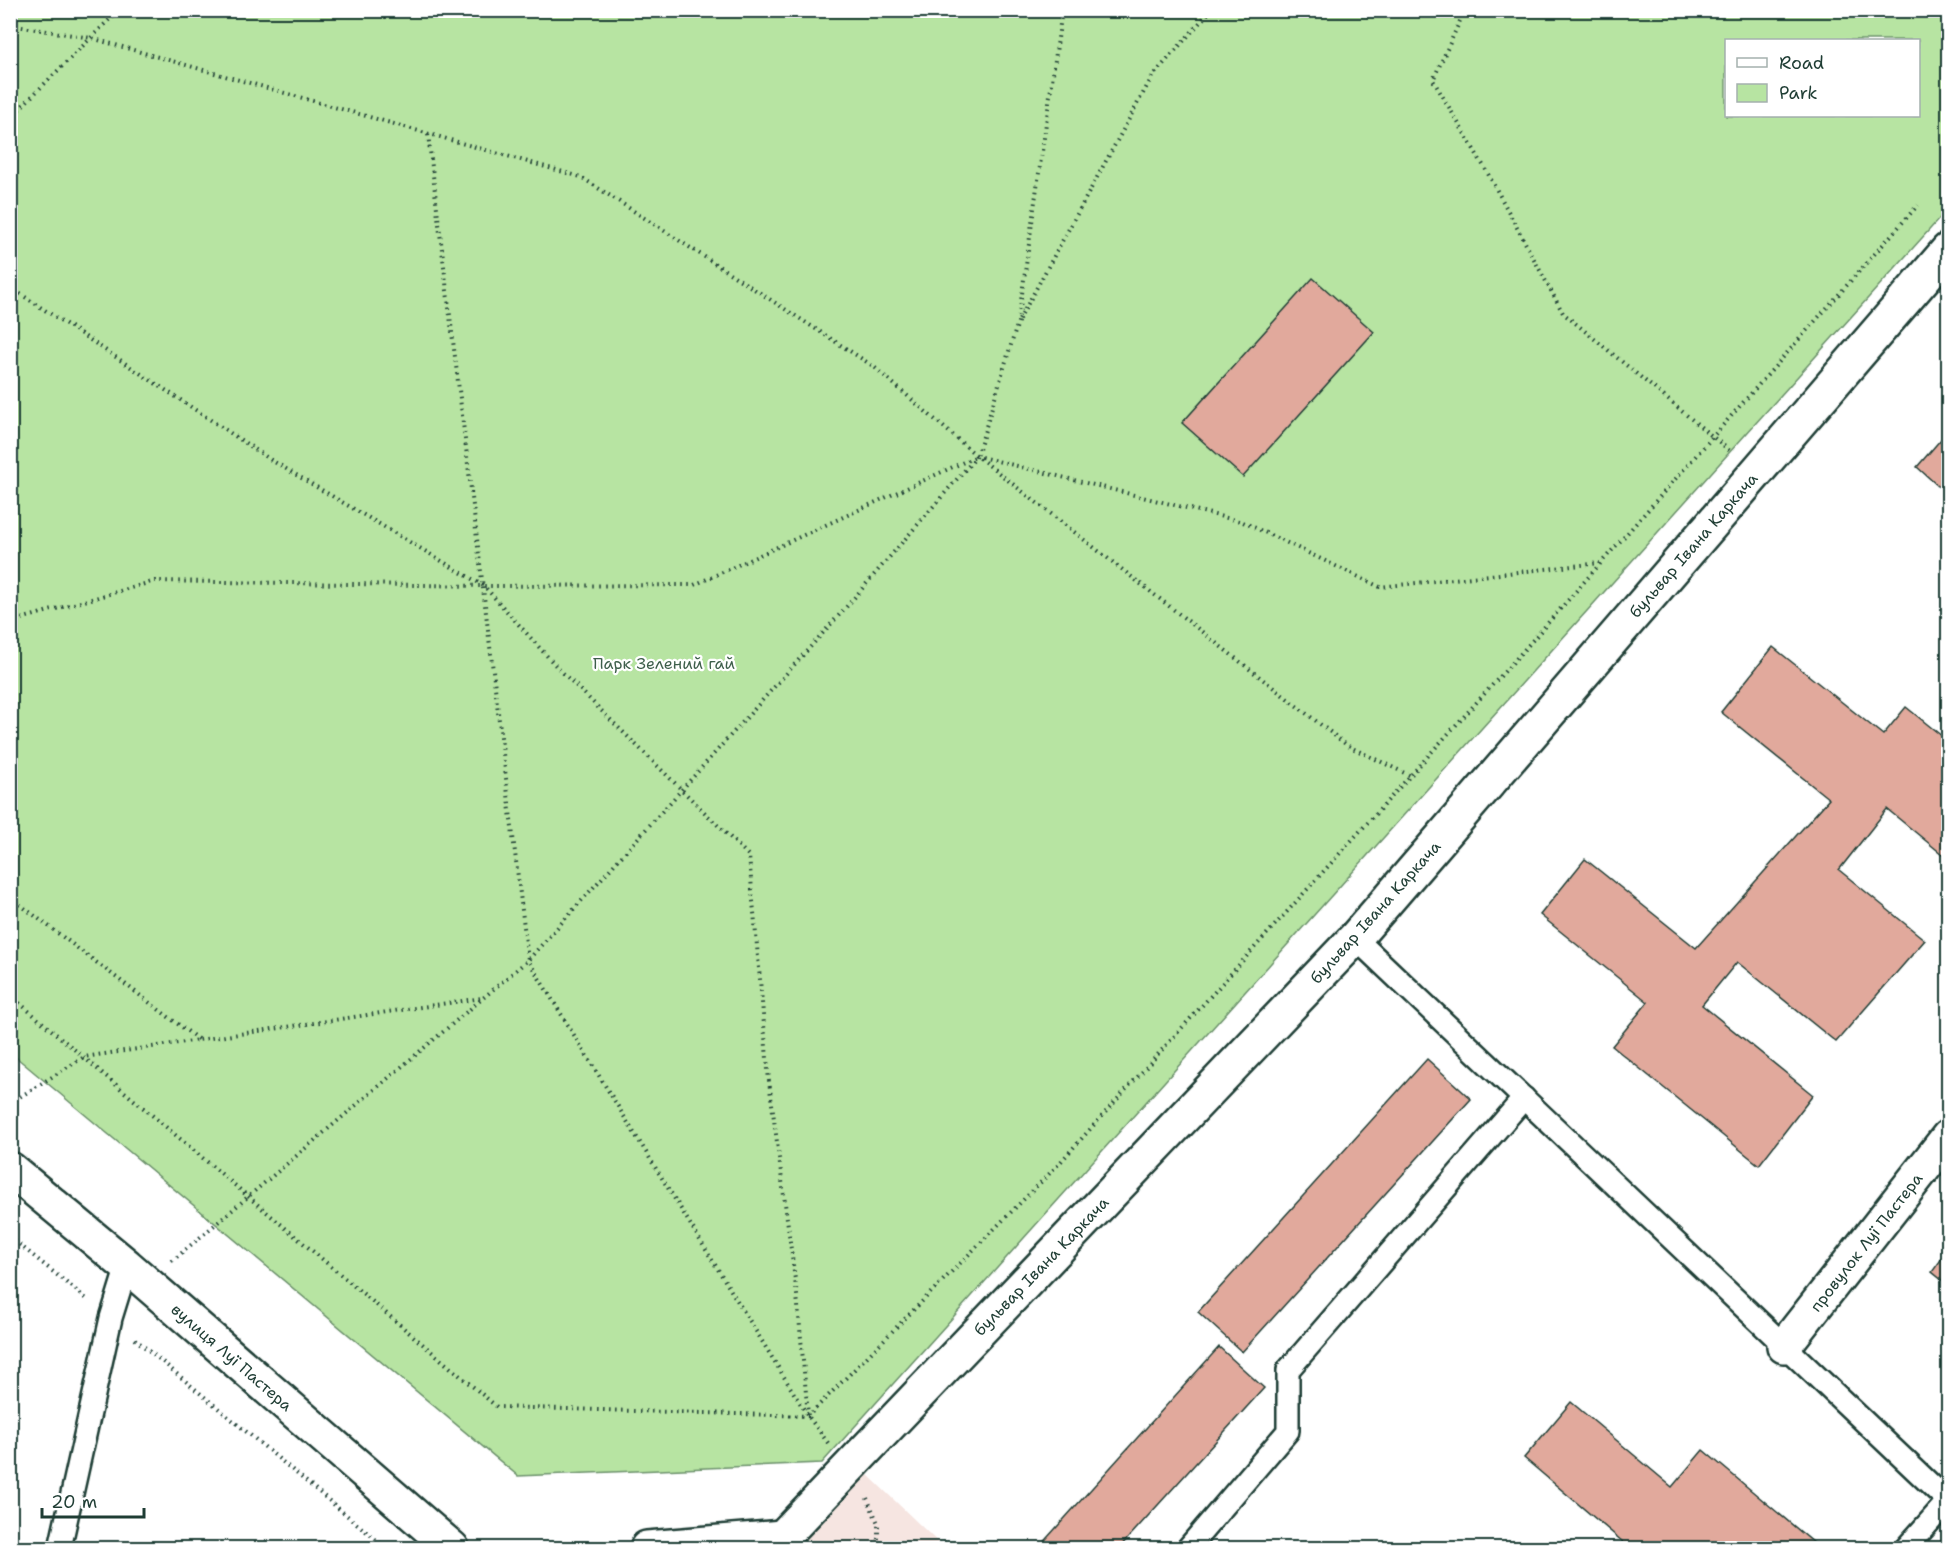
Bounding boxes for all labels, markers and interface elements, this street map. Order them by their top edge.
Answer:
legend [1725,39,1920,117]
text: Road [1779,51,1824,75]
text: Park [1779,81,1818,105]
street label: бульвар Івана Каркача [1625,468,1762,622]
park label: Парк Зелений гай [593,653,735,674]
street label: бульвар Івана Каркача [1305,836,1445,988]
street label: провулок Луї Пастера [1805,1168,1927,1316]
street label: бульвар Івана Каркача [969,1192,1113,1340]
street label: вулиця Луї Пастера [167,1299,297,1416]
scale bar [42,1481,144,1519]
text: 20 m [51,1490,97,1514]

